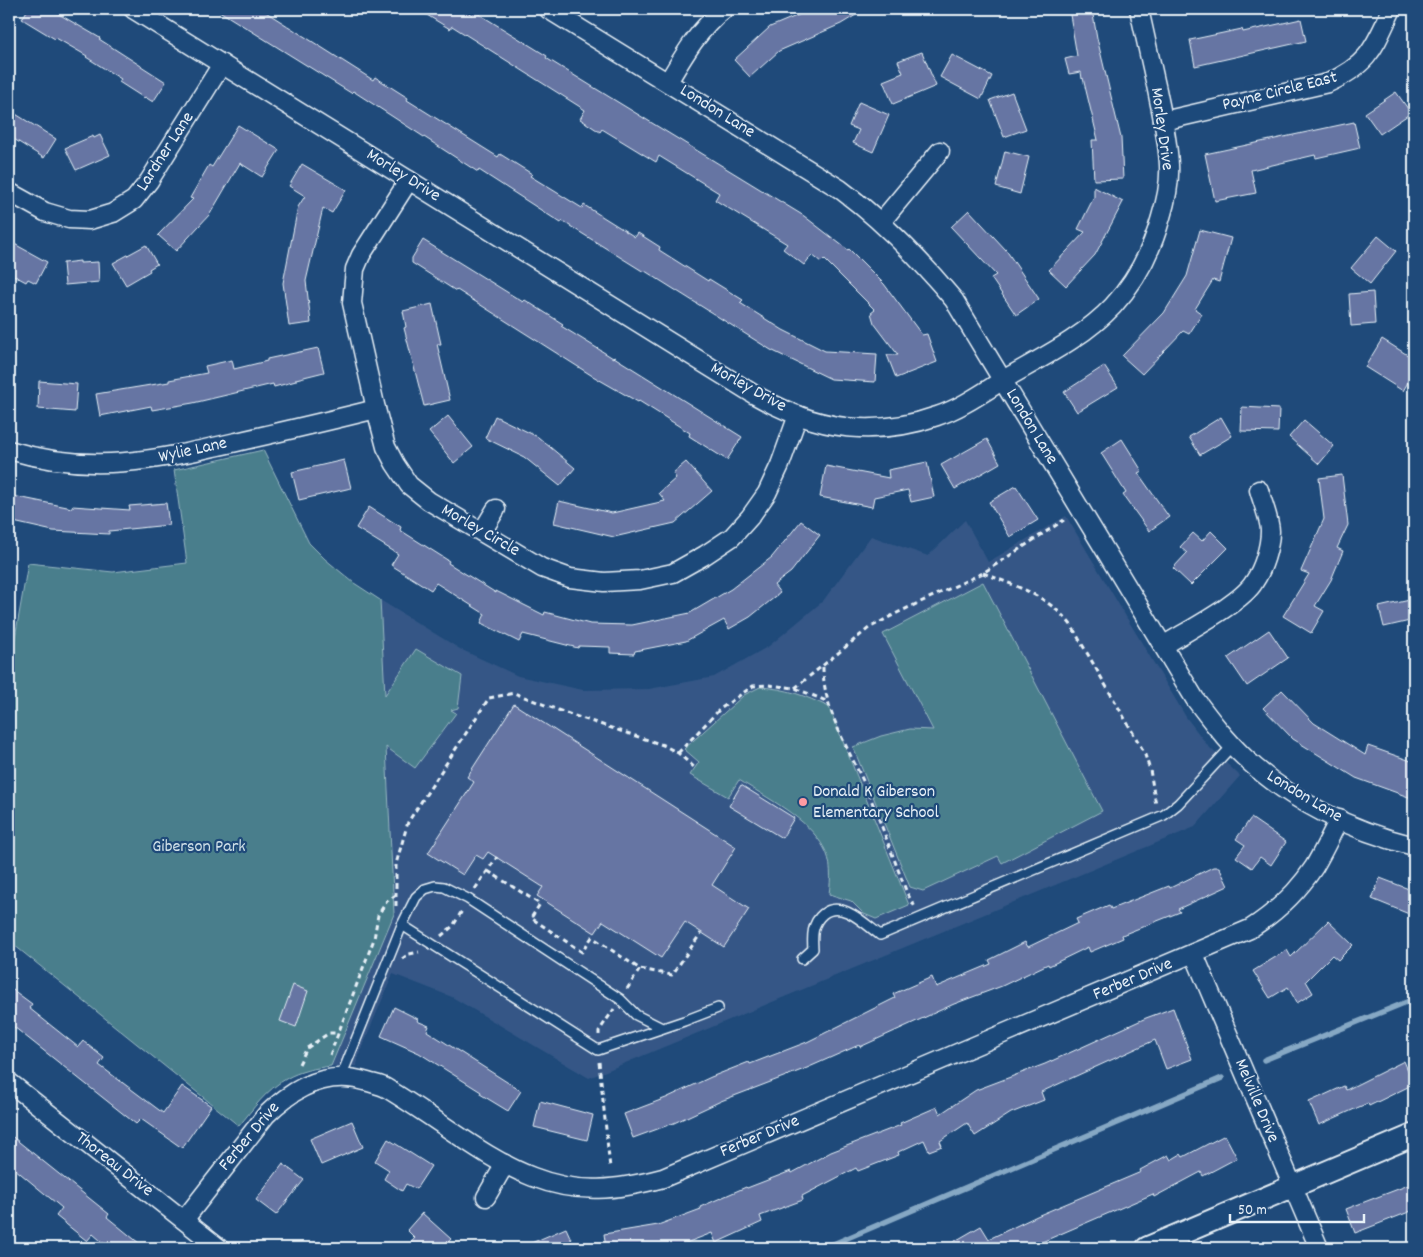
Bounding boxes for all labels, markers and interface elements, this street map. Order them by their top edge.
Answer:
street label: Payne Circle East [1220,66,1340,118]
street label: London Lane [674,79,760,145]
street label: Morley Drive [1143,86,1179,172]
street label: Lardner Lane [131,107,201,197]
street label: Morley Drive [361,143,445,209]
street label: Morley Drive [705,357,791,419]
street label: London Lane [998,384,1064,470]
street label: Wylie Lane [157,432,230,470]
street label: Morley Circle [436,498,524,564]
street label: London Lane [1261,764,1347,830]
place label: Donald K Giberson Elementary School [813,780,940,826]
marker: Donald K Giberson Elementary School [797,796,809,808]
park label: Giberson Park [152,835,246,860]
street label: Ferber Drive [1090,952,1177,1008]
street label: Melville Drive [1227,1055,1285,1147]
street label: Ferber Drive [213,1097,287,1177]
street label: Ferber Drive [717,1109,804,1165]
street label: Thoreau Drive [70,1127,158,1204]
scale bar [1230,1192,1364,1224]
text: 50 m [1238,1200,1267,1222]

